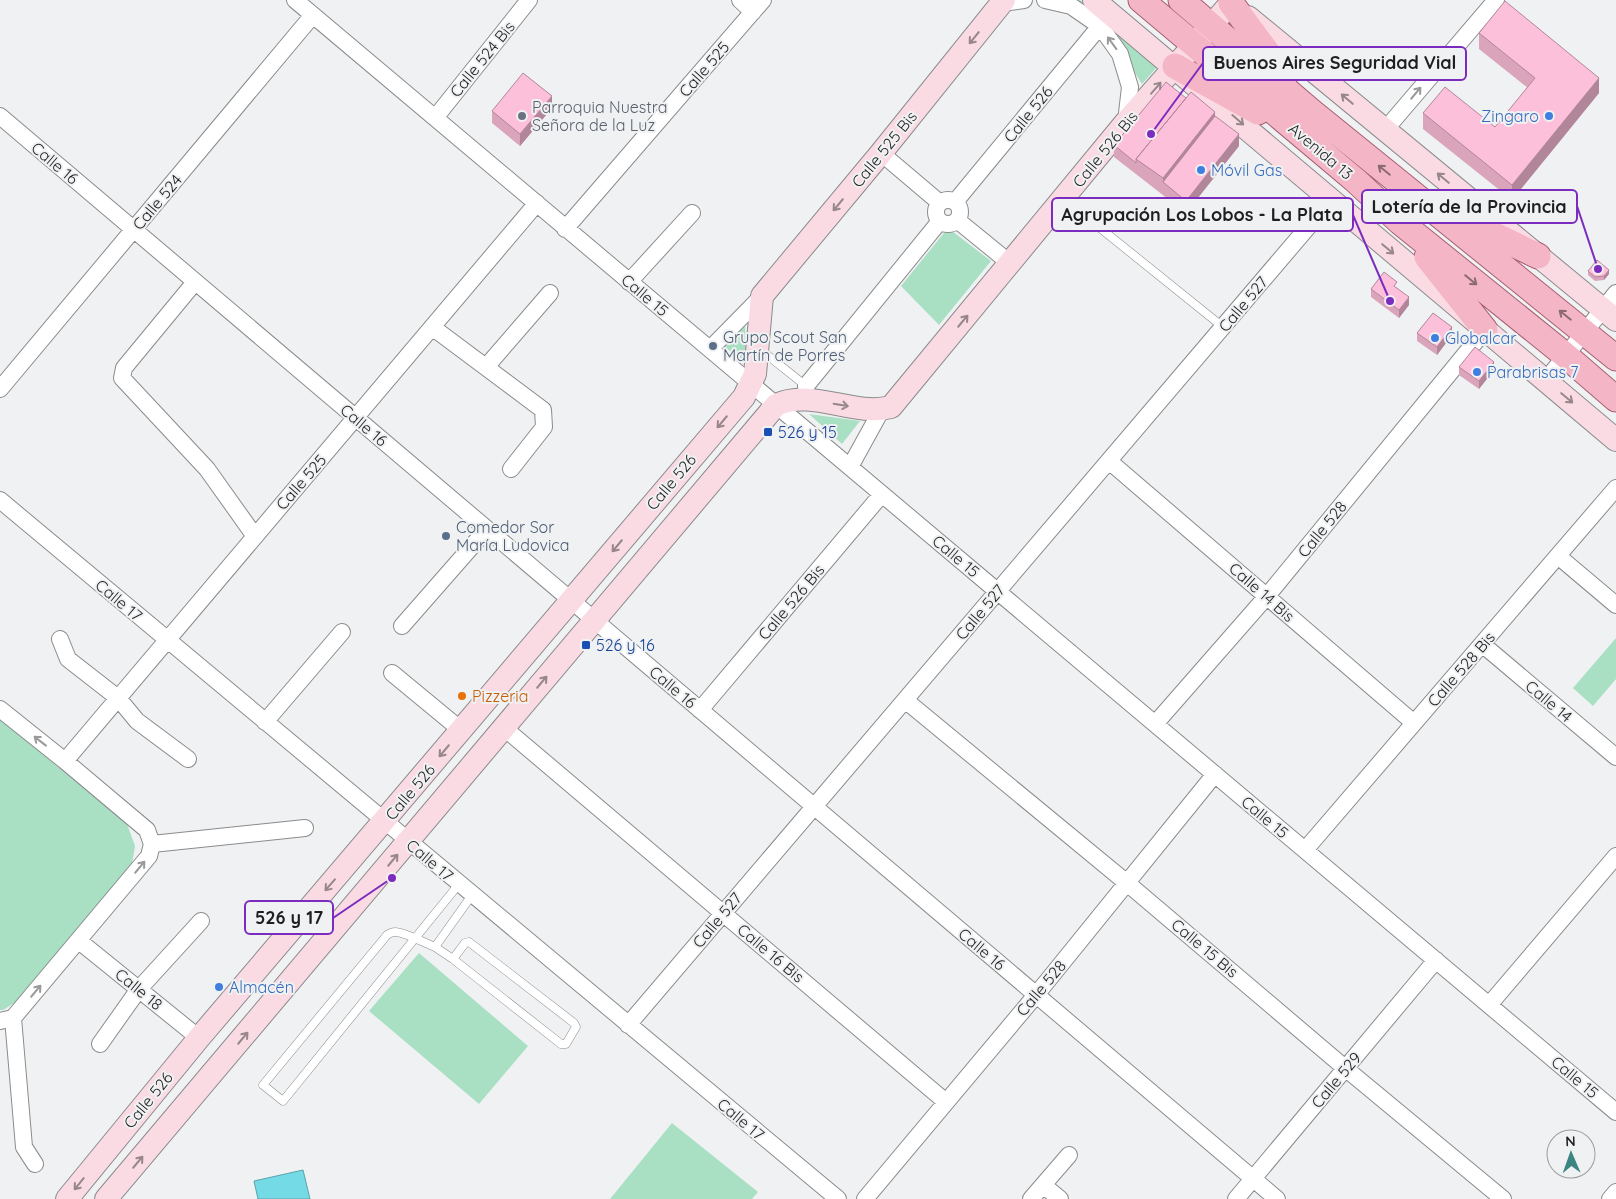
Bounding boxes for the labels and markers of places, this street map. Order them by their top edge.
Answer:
callout: Buenos Aires Seguridad Vial [1203,47,1466,80]
place label: Parroquia Nuestra Señora de la Luz [532,97,667,135]
place label: Zingaro [1481,106,1539,126]
marker: Parroquia Nuestra Señora de la Luz [516,110,528,122]
marker: Zingaro [1543,110,1555,122]
place label: Móvil Gas [1211,160,1282,180]
marker: Móvil Gas [1195,164,1207,176]
callout: Lotería de la Provincia [1362,190,1577,223]
callout: Agrupación Los Lobos - La Plata [1052,198,1353,231]
place label: Grupo Scout San Martín de Porres [723,327,847,365]
place label: Globalcar [1445,328,1516,348]
marker: Globalcar [1429,332,1441,344]
marker: Grupo Scout San Martín de Porres [707,340,719,352]
place label: Parabrisas 7 [1487,362,1579,382]
marker: Parabrisas 7 [1471,366,1483,378]
place label: 526 y 15 [778,422,837,442]
marker: 526 y 15 [762,426,774,438]
place label: Comedor Sor María Ludovica [456,517,569,555]
marker: Comedor Sor María Ludovica [440,530,452,542]
place label: 526 y 16 [596,635,655,655]
marker: 526 y 16 [580,639,592,651]
place label: Pizzeria [472,686,528,706]
marker: Pizzeria [456,690,468,702]
callout: 526 y 17 [245,901,333,934]
place label: Almacén [229,977,294,997]
marker: Almacén [213,981,225,993]

